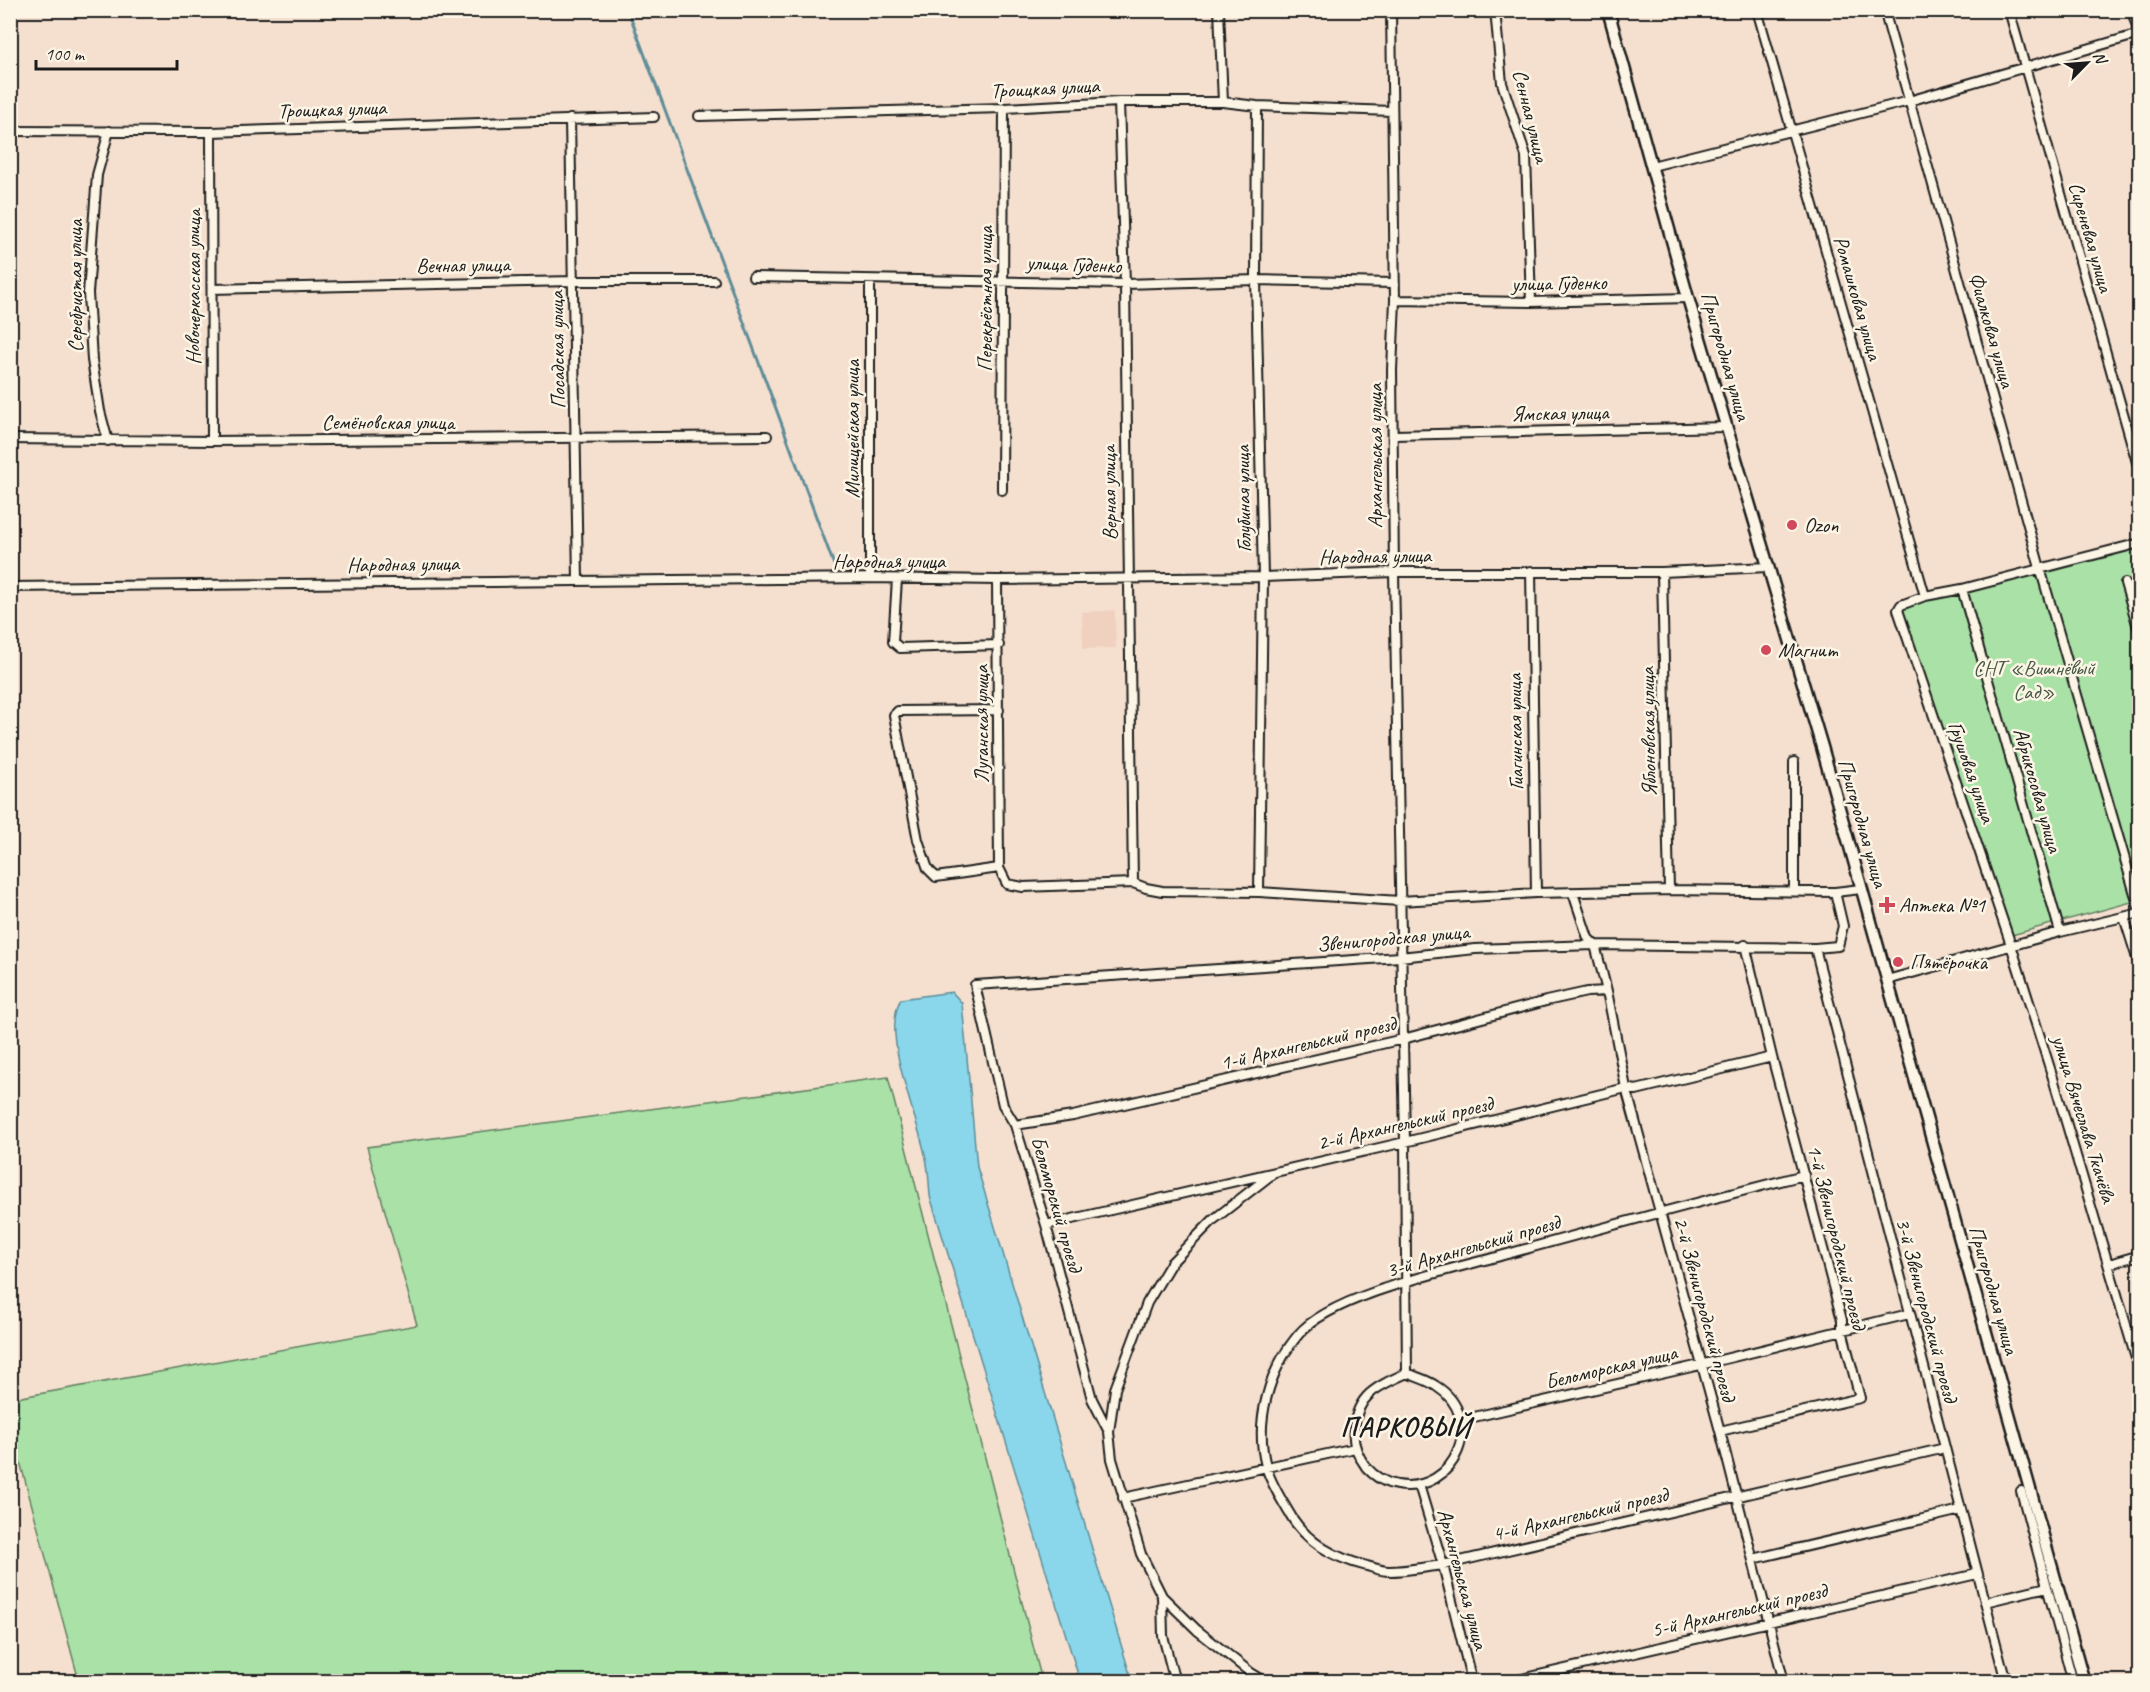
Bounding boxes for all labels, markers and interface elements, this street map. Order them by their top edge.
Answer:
scale bar [36,33,177,71]
north arrow [2057,33,2117,93]
text: 100 m [45,43,86,65]
text: N [2089,48,2112,69]
street label: Сенная улица [1507,67,1556,168]
street label: Троицкая улица [990,72,1102,104]
street label: Троицкая улица [277,94,389,124]
street label: Сиреневая улица [2063,179,2120,297]
street label: Новочеркасская улица [180,207,206,365]
street label: Серебристая улица [62,218,88,352]
street label: Перекрёстная улица [972,225,998,372]
street label: Ромашковая улица [1828,233,1889,364]
street label: улица Гуденко [1024,249,1124,279]
street label: Вечная улица [416,251,513,279]
street label: улица Гуденко [1509,269,1608,297]
street label: Фиалковая улица [1963,269,2021,392]
street label: Посадская улица [543,289,571,409]
street label: Пригородная улица [1695,289,1757,425]
street label: Милицейская улица [839,358,865,498]
street label: Архангельская улица [1362,382,1388,528]
street label: Ямская улица [1511,399,1610,427]
street label: Семёновская улица [322,409,457,435]
street label: Верная улица [1095,443,1123,541]
street label: Голубиная улица [1229,444,1257,553]
place label: Ozon [1804,512,1839,538]
marker: Ozon [1785,518,1799,532]
street label: Народная улица [1319,542,1433,570]
street label: Народная улица [833,548,947,574]
street label: Народная улица [347,550,461,578]
place label: Магнит [1778,637,1839,663]
marker: Магнит [1759,643,1773,657]
park label: СНТ «Вишнёвый Cад» [1973,655,2096,705]
street label: Луганская улица [968,663,994,783]
street label: Яблоновская улица [1634,665,1662,797]
street label: Гиагинская улица [1501,672,1529,790]
street label: Грушовая улица [1943,718,2002,828]
street label: Абрикосовая улица [2008,725,2069,857]
street label: Пригородная улица [1832,756,1894,892]
place label: Аптека №1 [1899,892,1987,918]
marker: Аптека №1 [1880,898,1894,912]
street label: Звенигородская улица [1316,918,1473,958]
place label: Пятёрочка [1910,949,1989,975]
marker: Пятёрочка [1891,955,1905,969]
street label: 1-й Архангельский проезд [1218,1010,1401,1076]
street label: улица Вячеслава Ткачёва [2046,1030,2122,1207]
street label: 2-й Архангельский проезд [1315,1090,1498,1156]
street label: Беломорский проезд [1025,1133,1089,1277]
street label: 1-й Звенигородский проезд [1801,1142,1873,1335]
street label: 3-й Архангельский проезд [1383,1208,1565,1283]
street label: 2-й Звенигородский проезд [1668,1214,1743,1406]
street label: 3-й Звенигородский проезд [1890,1215,1965,1407]
street label: Пригородная улица [1963,1223,2025,1359]
street label: Беломорская улица [1543,1339,1681,1395]
district label: ПАРКОВЫЙ [1341,1410,1475,1444]
street label: 4-й Архангельский проезд [1490,1481,1673,1547]
street label: Архангельская улица [1432,1506,1495,1654]
street label: 5-й Архангельский проезд [1649,1577,1832,1643]

